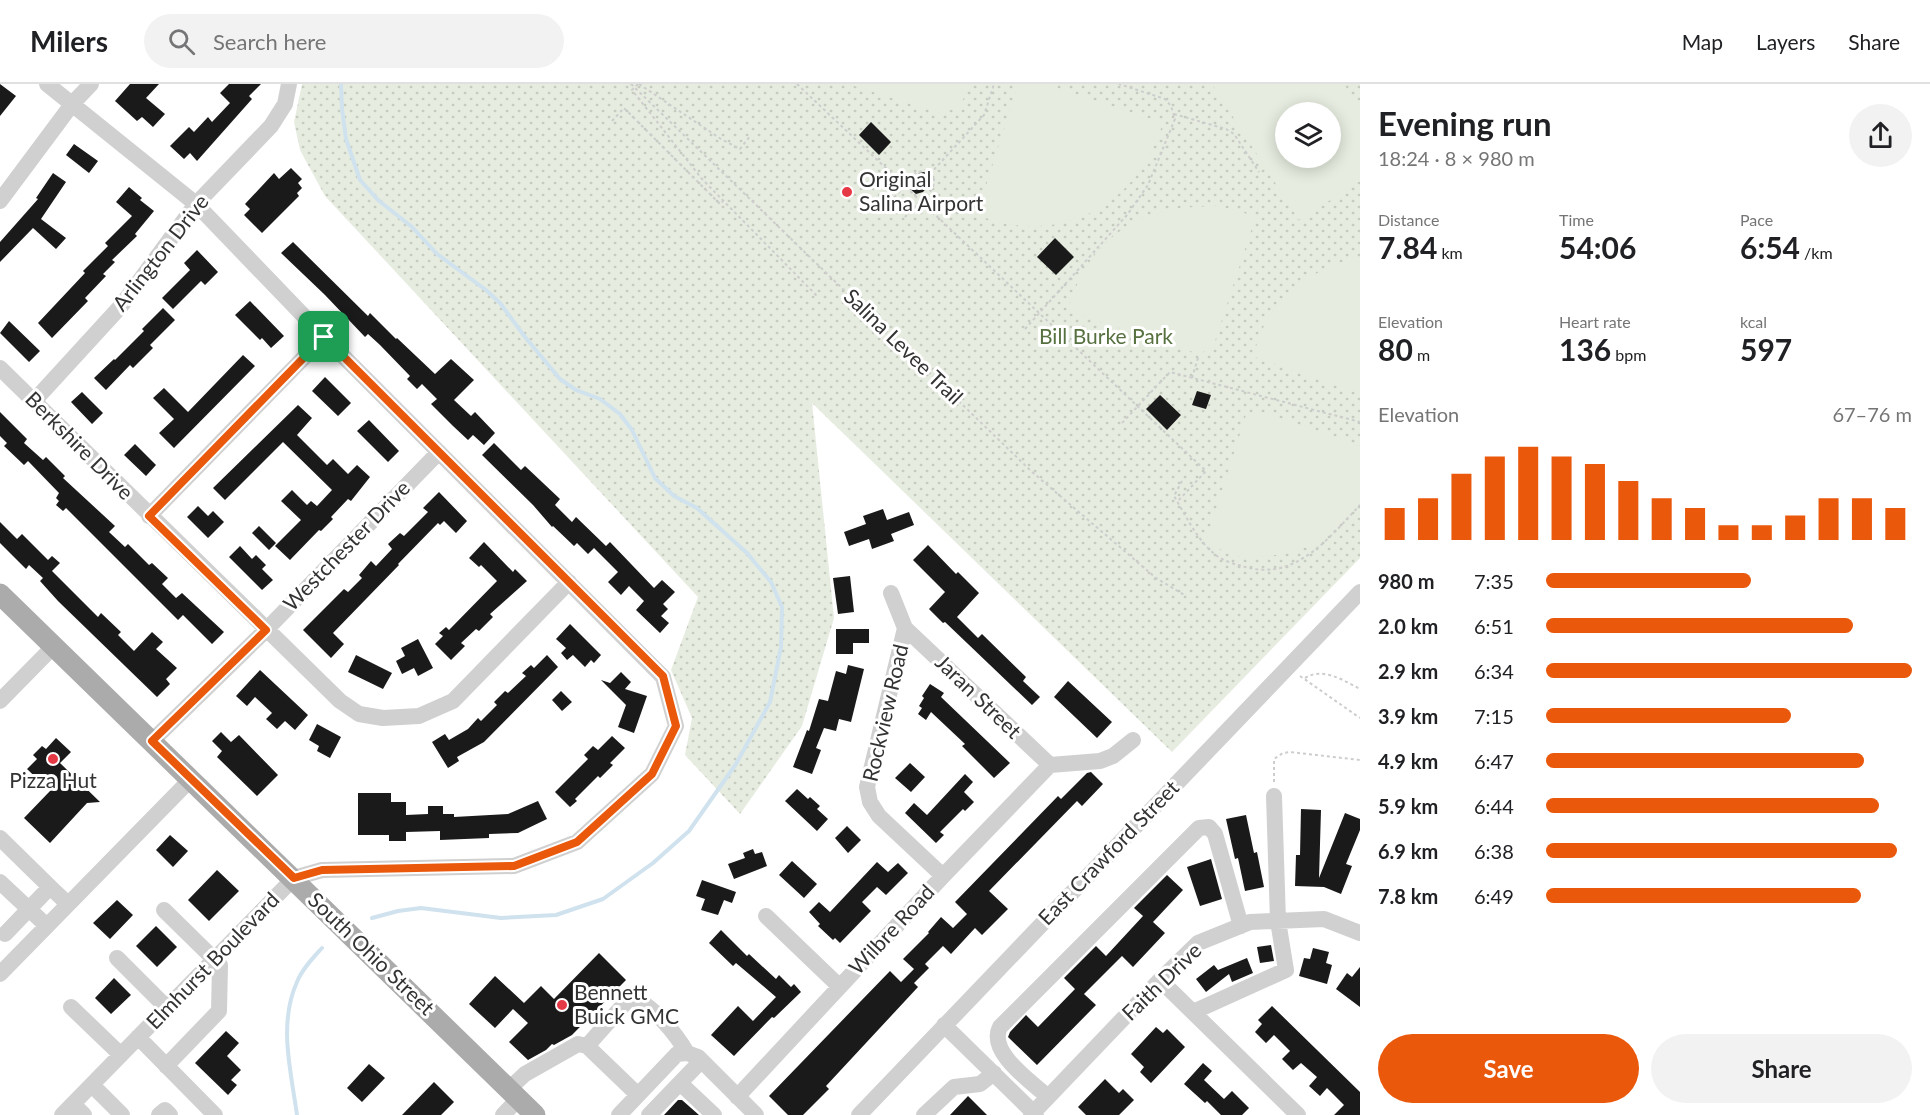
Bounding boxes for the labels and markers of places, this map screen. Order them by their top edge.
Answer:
place label: Original Salina Airport [859,166,984,215]
marker: Original Salina Airport [840,185,854,199]
pin [298,311,349,362]
marker: Pizza Hut [46,752,60,766]
place label: Pizza Hut [9,767,97,792]
place label: Bennett Buick GMC [574,979,679,1028]
marker: Bennett Buick GMC [555,998,569,1012]

